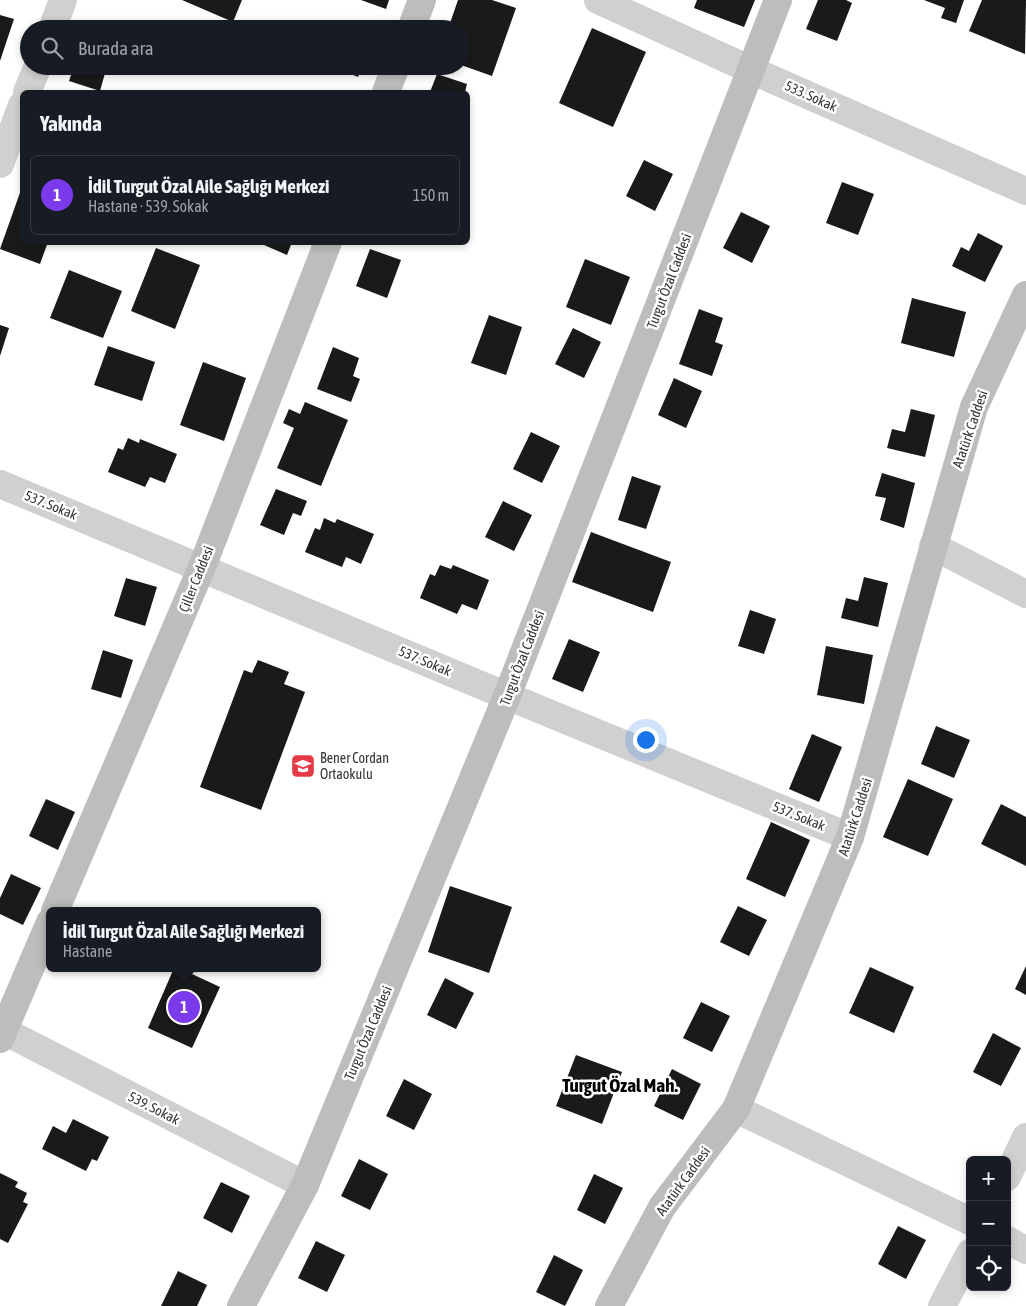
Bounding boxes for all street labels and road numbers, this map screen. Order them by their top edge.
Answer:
street label: 533. Sokak [782,77,840,115]
street label: Turgut Özal Caddesi [644,231,694,331]
street label: Atatürk Caddesi [949,388,991,470]
street label: 537. Sokak [22,487,80,523]
street label: Çiller Caddesi [176,544,216,614]
street label: Turgut Özal Caddesi [497,608,547,708]
street label: 537. Sokak [396,643,454,679]
street label: Atatürk Caddesi [835,776,875,858]
street label: 537. Sokak [770,798,828,834]
street label: Turgut Özal Caddesi [341,984,395,1082]
street label: 539. Sokak [126,1088,182,1128]
street label: Atatürk Caddesi [653,1144,713,1218]

